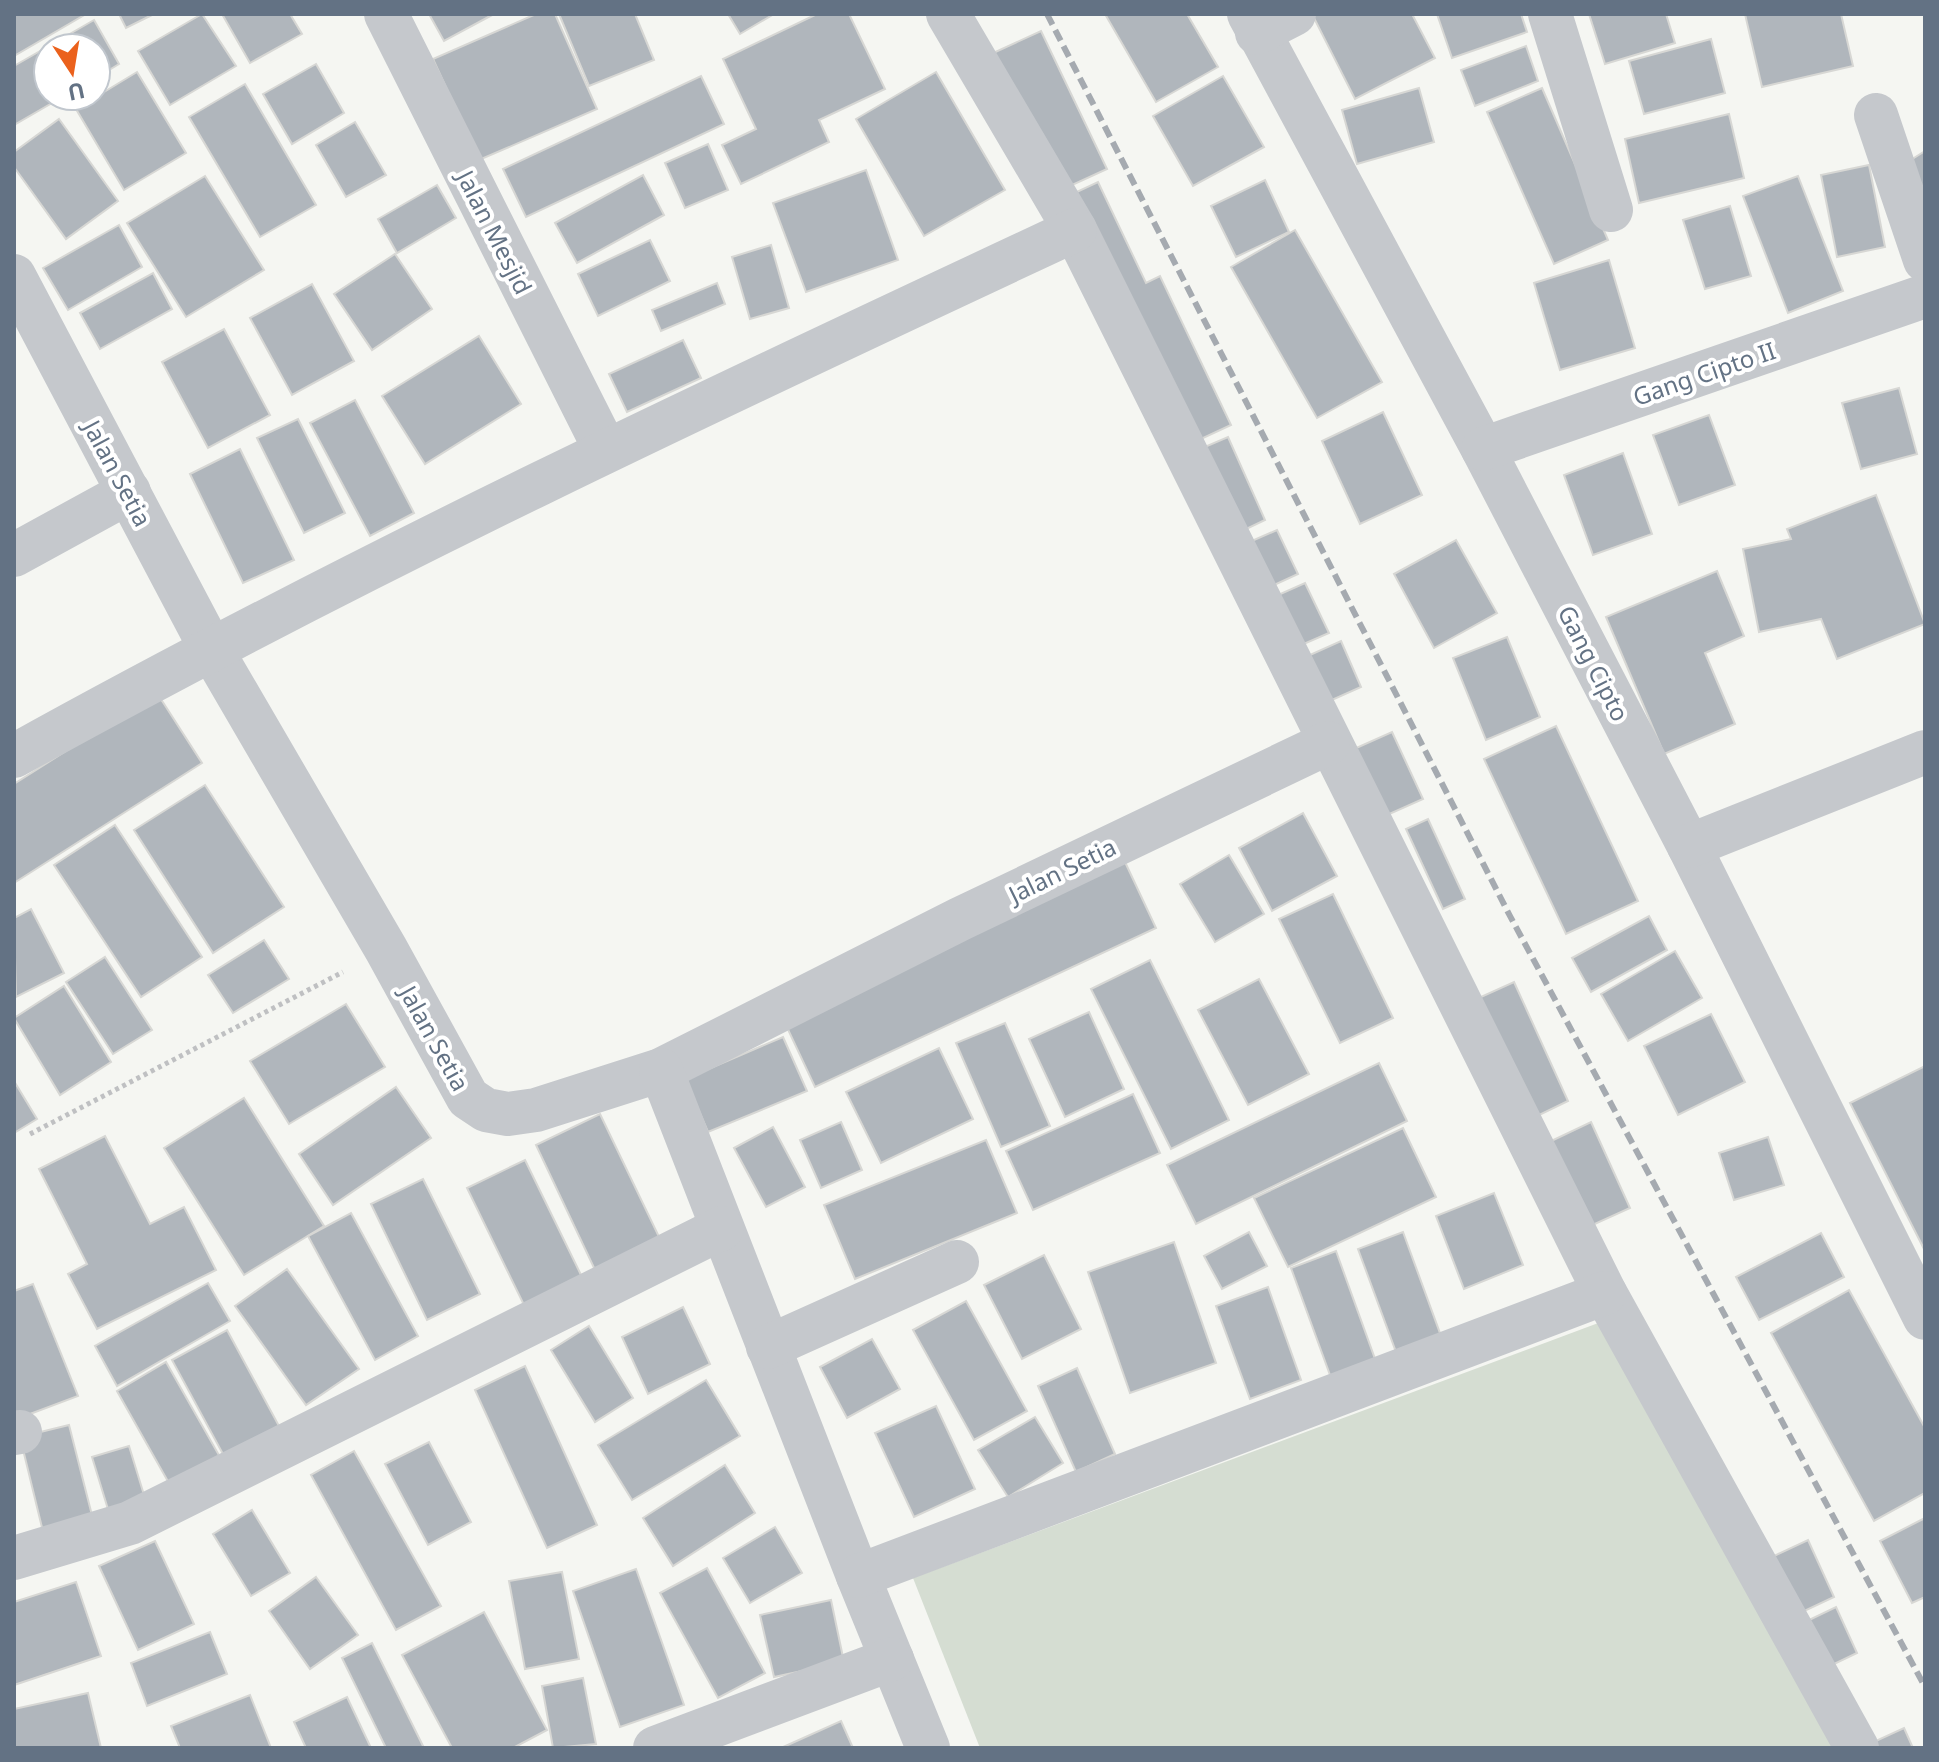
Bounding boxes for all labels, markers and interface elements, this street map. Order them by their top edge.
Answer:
north arrow [32,32,112,112]
text: U [65,76,88,109]
street label: Jalan Mesjid [449,163,540,300]
street label: Gang Cipto II [1628,333,1780,413]
street label: Jalan Setia [75,412,160,532]
street label: Gang Cipto [1551,599,1637,727]
street label: Jalan Setia [1001,830,1121,911]
street label: Jalan Setia [392,978,477,1097]

